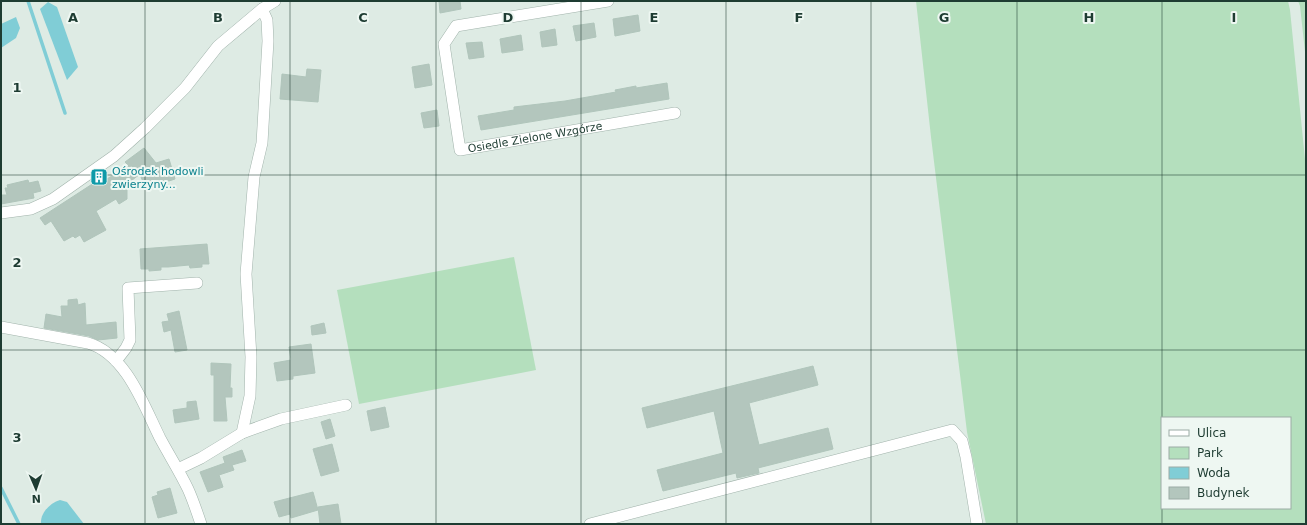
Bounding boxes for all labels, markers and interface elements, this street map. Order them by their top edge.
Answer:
text: A [68,10,78,25]
text: B [213,10,223,25]
text: C [358,10,368,25]
text: D [503,10,514,25]
text: E [650,10,658,25]
text: F [795,10,803,25]
text: G [939,10,949,25]
text: H [1084,10,1094,25]
text: I [1232,10,1236,25]
text: 1 [12,80,22,95]
street label: Osiedle Zielone Wzgórze [467,119,604,155]
place label: Ośrodek hodowli zwierzyny... [112,165,204,191]
building icon: Ośrodek hodowli zwierzyny... [89,167,109,187]
text: 2 [12,255,22,270]
legend [1161,417,1291,509]
text: Ulica [1197,426,1226,440]
text: 3 [12,430,22,445]
text: Park [1197,446,1223,460]
text: Woda [1197,466,1230,480]
north arrow [16,469,56,509]
text: Budynek [1197,486,1250,500]
text: N [31,492,41,505]

